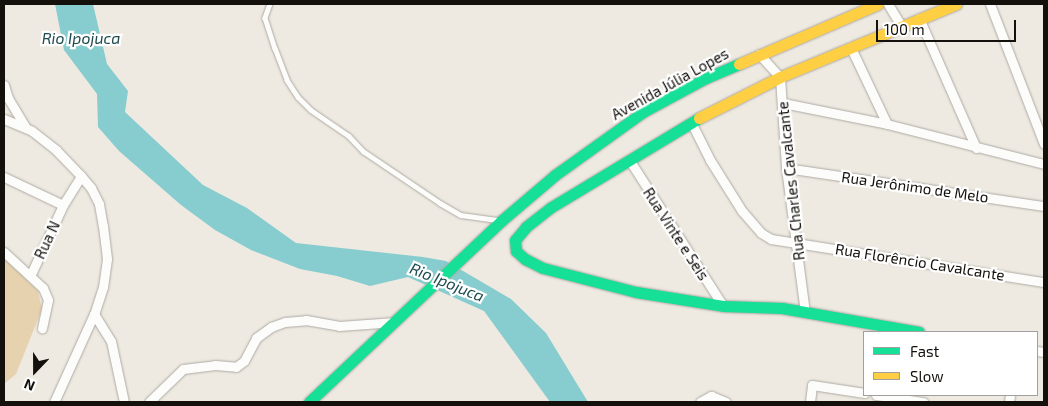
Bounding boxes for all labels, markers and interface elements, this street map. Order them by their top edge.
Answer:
scale bar [878,10,1018,42]
text: 100 m [884,20,925,38]
water label: Rio Ipojuca [42,28,120,48]
street label: Avenida Júlia Lopes [608,44,732,124]
street label: Rua Charles Cavalcante [774,101,808,261]
street label: Rua Jerônimo de Melo [840,168,990,206]
street label: Rua Vinte e Seis [639,184,713,284]
street label: Rua N [30,218,64,262]
street label: Rua Florêncio Cavalcante [834,240,1006,284]
water label: Rio Ipojuca [407,258,487,306]
legend [863,331,1038,396]
text: Fast [910,342,939,360]
north arrow [10,346,60,396]
text: Slow [910,367,944,385]
text: N [21,376,37,395]

